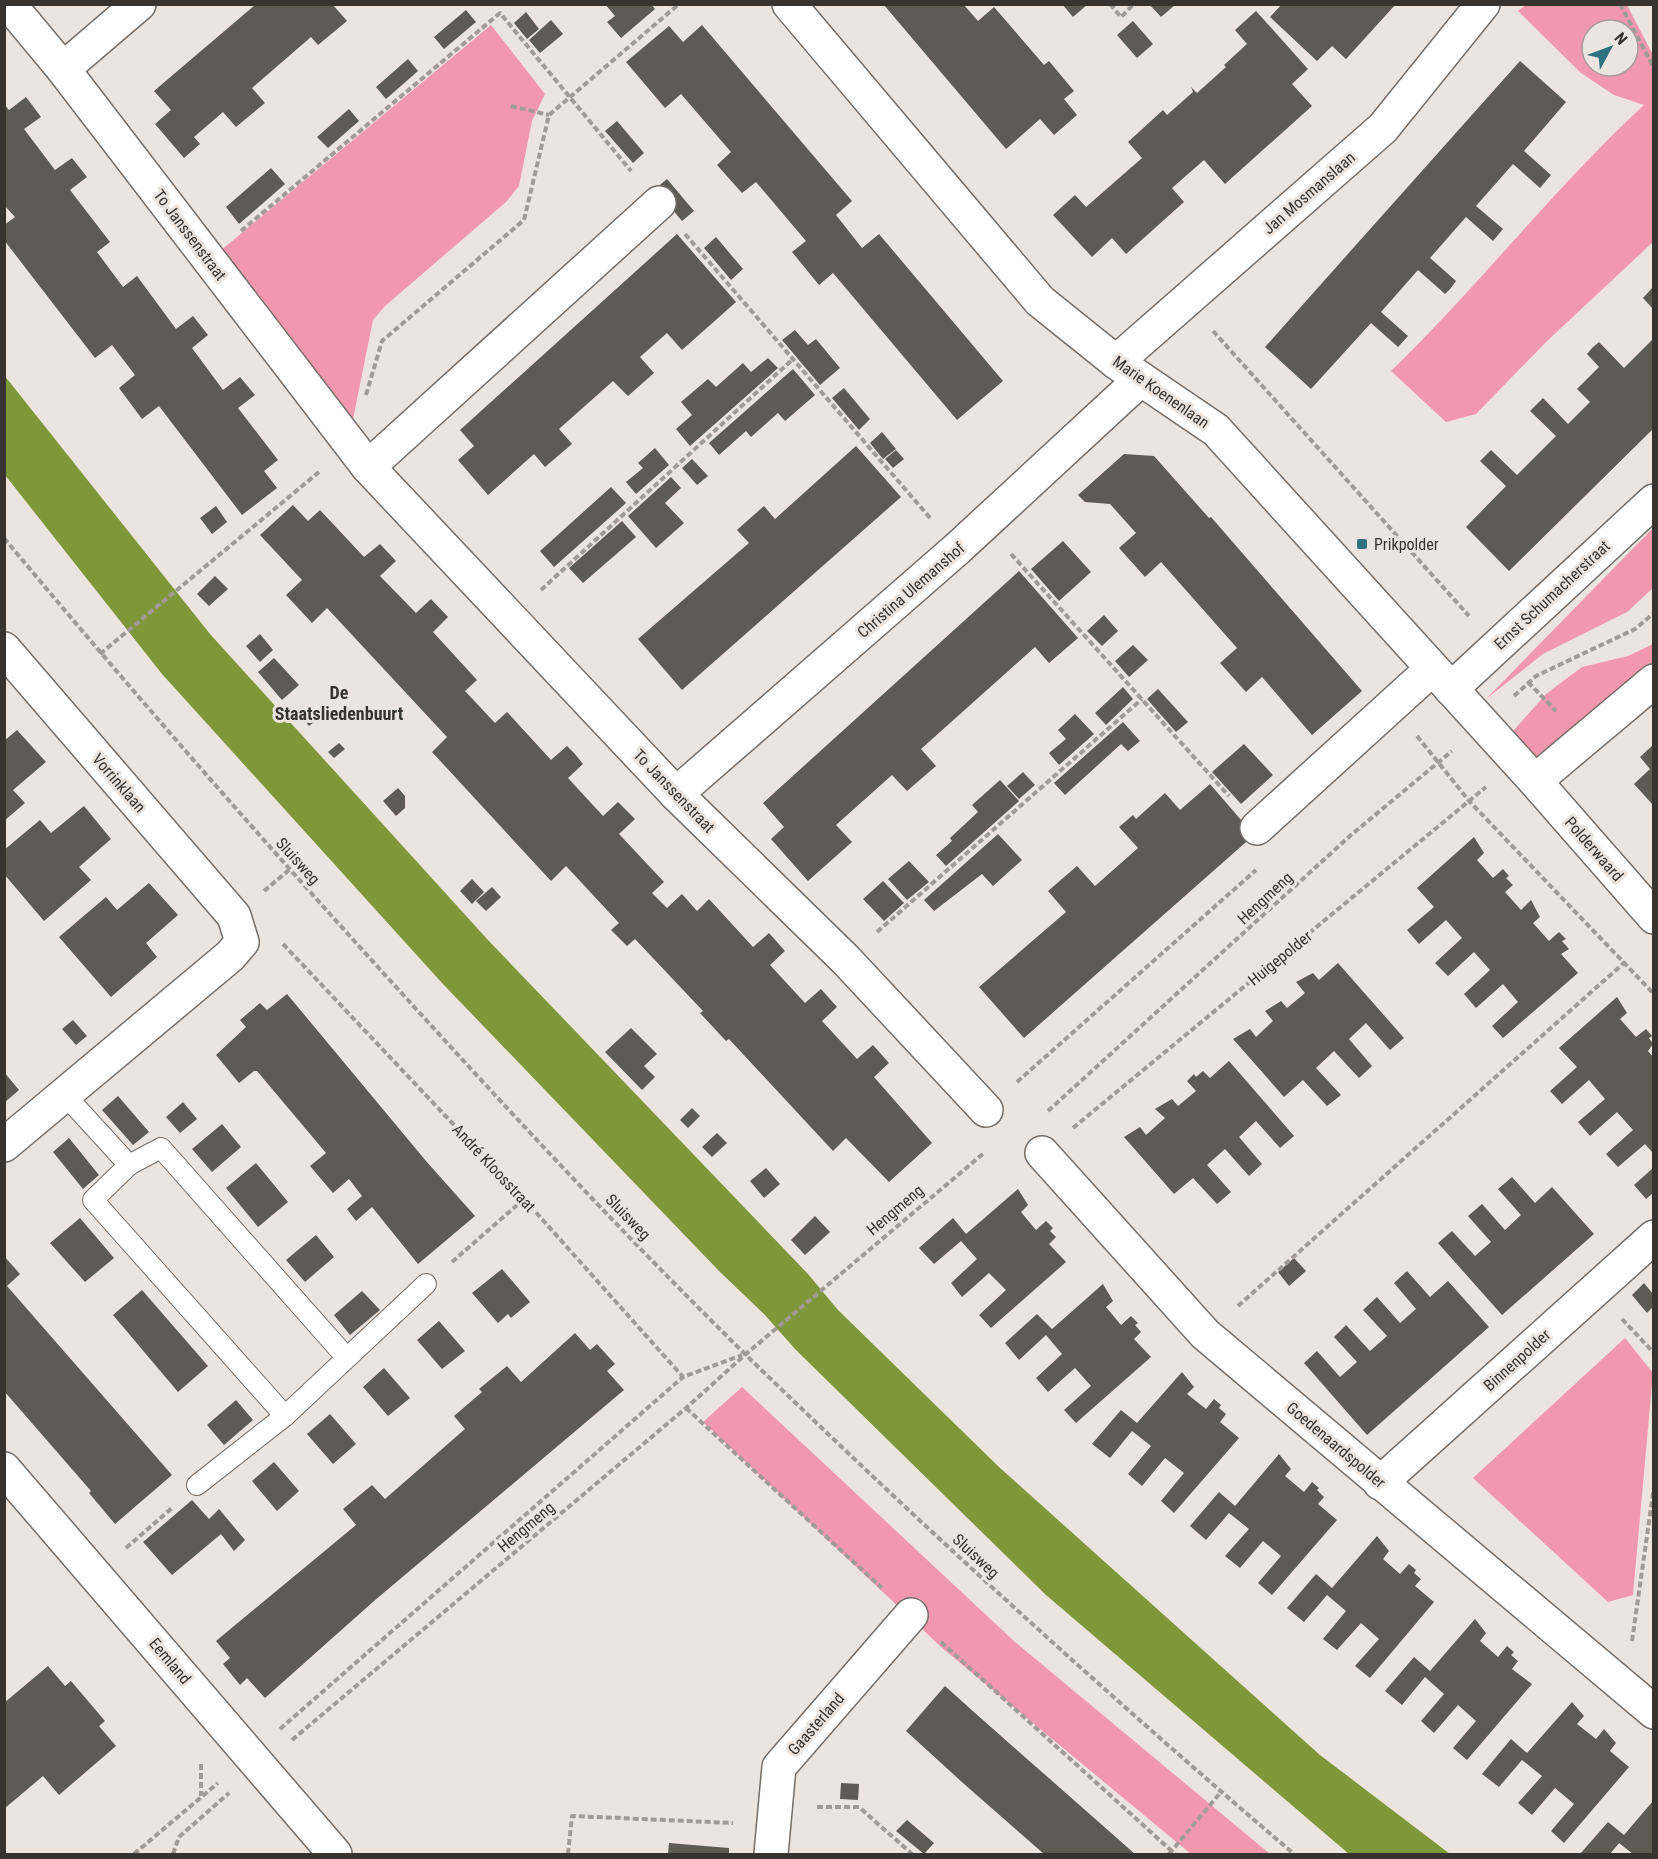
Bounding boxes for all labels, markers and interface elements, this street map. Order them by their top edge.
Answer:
north arrow [1580,18,1640,78]
text: N [1611,29,1631,48]
street label: Jan Mosmanslaan [1259,148,1359,238]
street label: To Janssenstraat [150,186,231,284]
street label: Marie Koenenlaan [1109,352,1213,432]
place label: Prikpolder [1374,535,1439,554]
street label: Ernst Schumacherstraat [1490,536,1614,654]
marker: Prikpolder [1355,537,1369,551]
street label: Christina Ulemanshof [853,538,969,642]
district label: De Staatsliedenbuurt [275,682,404,724]
street label: To Janssenstraat [629,745,719,837]
street label: Vorrinklaan [88,750,150,816]
street label: Polderwaard [1561,813,1627,885]
street label: Sluisweg [272,834,324,888]
street label: Hengmeng [1234,868,1296,928]
street label: Huigepolder [1244,926,1316,989]
street label: André Kloosstraat [448,1120,540,1216]
street label: Hengmeng [863,1181,927,1239]
street label: Sluisweg [602,1190,654,1244]
street label: Binnenpolder [1480,1325,1554,1395]
street label: Goedenaardspolder [1283,1398,1389,1492]
street label: Hengmeng [494,1498,558,1556]
street label: Sluisweg [949,1530,1003,1582]
street label: Eemland [145,1634,195,1688]
street label: Gaasterland [784,1689,848,1759]

